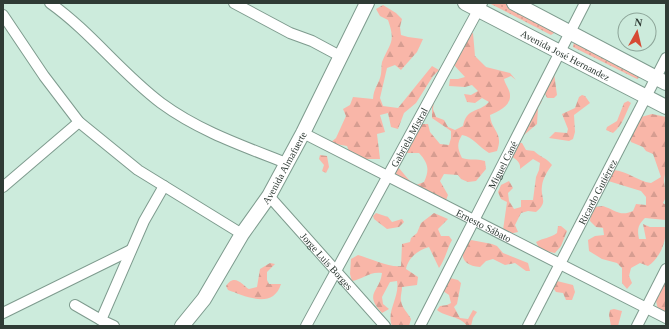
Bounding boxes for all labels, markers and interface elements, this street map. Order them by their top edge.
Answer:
north arrow [617,12,657,52]
text: N [634,16,643,29]
street label: Avenida José Hernandez [519,27,612,83]
street label: Gabriela Mistral [388,105,430,169]
street label: Avenida Almafuerte [260,129,309,206]
street label: Miguel Cané [486,139,519,190]
street label: Ricardo Gutiérrez [576,157,619,226]
street label: Ernesto Sábato [454,207,513,244]
street label: Jorge Luis Borges [299,230,355,292]

